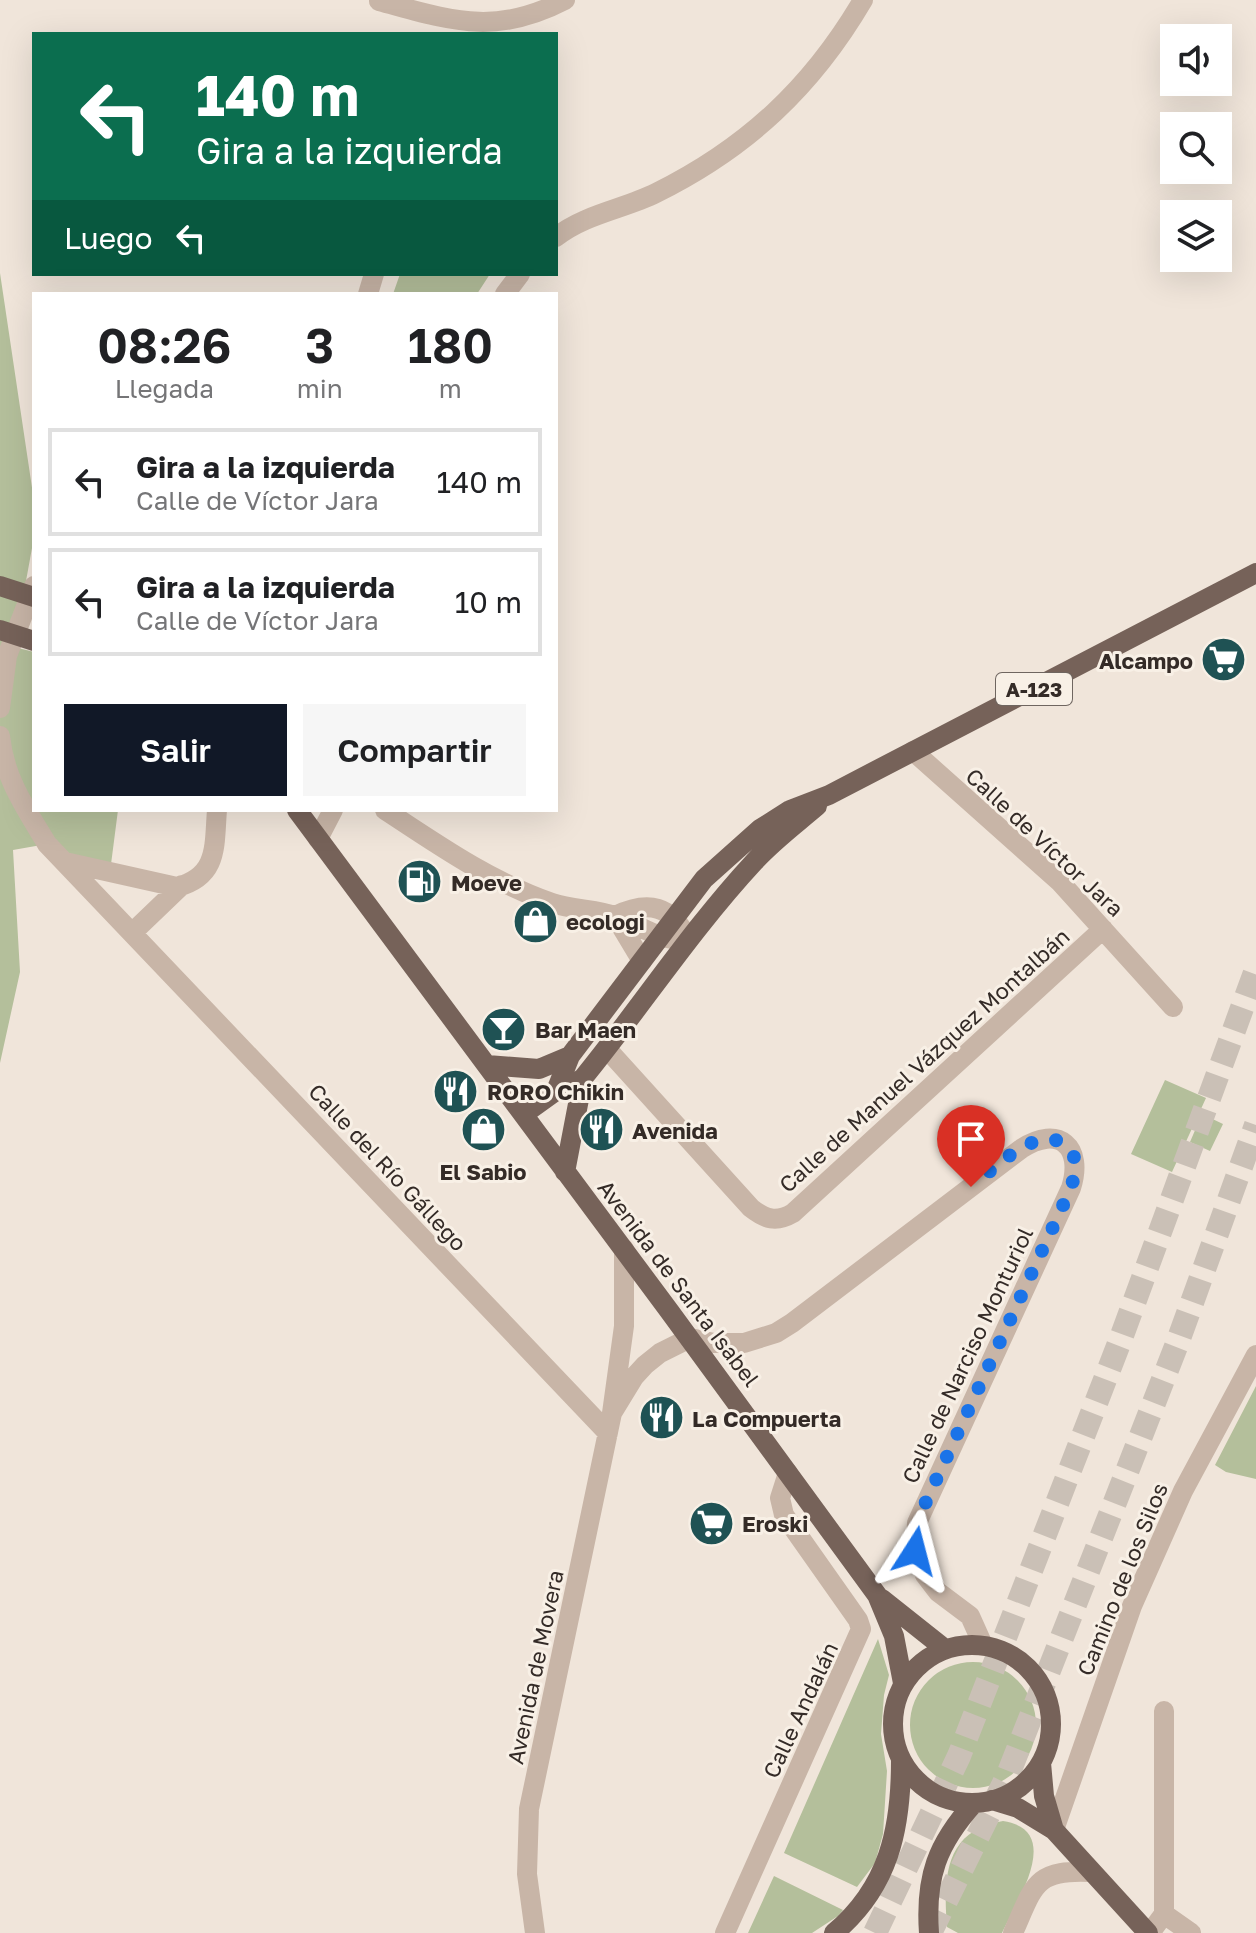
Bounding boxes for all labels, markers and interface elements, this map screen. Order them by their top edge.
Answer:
map controls [1160,24,1232,272]
button: sound [1160,24,1232,96]
text: 140 m [196,61,359,128]
icon: left [64,64,168,168]
button: search [1160,112,1232,184]
text: Gira a la izquierda [196,129,503,172]
button: layers [1160,200,1232,272]
icon: left [169,216,213,260]
text: Luego [64,220,153,256]
text: 08:26 [97,316,232,374]
text: 3 [305,316,334,374]
text: 180 [408,316,493,374]
text: Llegada [115,373,214,404]
text: min [297,373,343,404]
text: m [439,373,462,404]
text: Gira a la izquierda [136,449,395,485]
icon: left [68,460,112,504]
text: 140 m [437,464,522,500]
text: Calle de Víctor Jara [136,485,379,516]
text: Gira a la izquierda [136,569,395,605]
icon: left [68,580,112,624]
text: 10 m [455,584,522,620]
text: Calle de Víctor Jara [136,605,379,636]
supermarket icon: Alcampo [1200,636,1248,684]
place label: Alcampo [1099,647,1193,674]
road number: A-123 [996,673,1072,705]
button: Salir [64,704,287,796]
button: Compartir [303,704,526,796]
street label: Calle de Víctor Jara [961,762,1129,922]
fuel station icon: Moeve [396,858,444,906]
place label: Moeve [451,869,522,896]
shop icon: ecologi [511,897,559,945]
place label: ecologi [566,908,645,935]
street label: Calle de Manuel Vázquez Montalbán [773,922,1075,1198]
bar icon: Bar Maen [480,1005,528,1053]
place label: Bar Maen [535,1016,636,1043]
restaurant icon: RORO Chikin [432,1067,480,1115]
street label: Calle del Río Gállego [303,1078,473,1256]
place label: RORO Chikin [487,1078,624,1105]
pin [937,1105,1005,1187]
shop icon: El Sabio [459,1106,507,1154]
restaurant icon: Avenida [577,1106,625,1154]
place label: Avenida [632,1117,718,1144]
icon: arrive [949,1117,993,1161]
place label: El Sabio [440,1158,526,1185]
street label: Avenida de Santa Isabel [593,1174,765,1392]
street label: Calle de Narciso Monturiol [896,1223,1038,1487]
restaurant icon: La Compuerta [637,1394,685,1442]
place label: La Compuerta [692,1405,841,1432]
street label: Camino de los Silos [1071,1479,1173,1679]
supermarket icon: Eroski [687,1499,735,1547]
position arrow [873,1509,957,1593]
place label: Eroski [742,1510,808,1537]
street label: Avenida de Movera [501,1567,569,1767]
street label: Calle Andalán [757,1638,843,1782]

